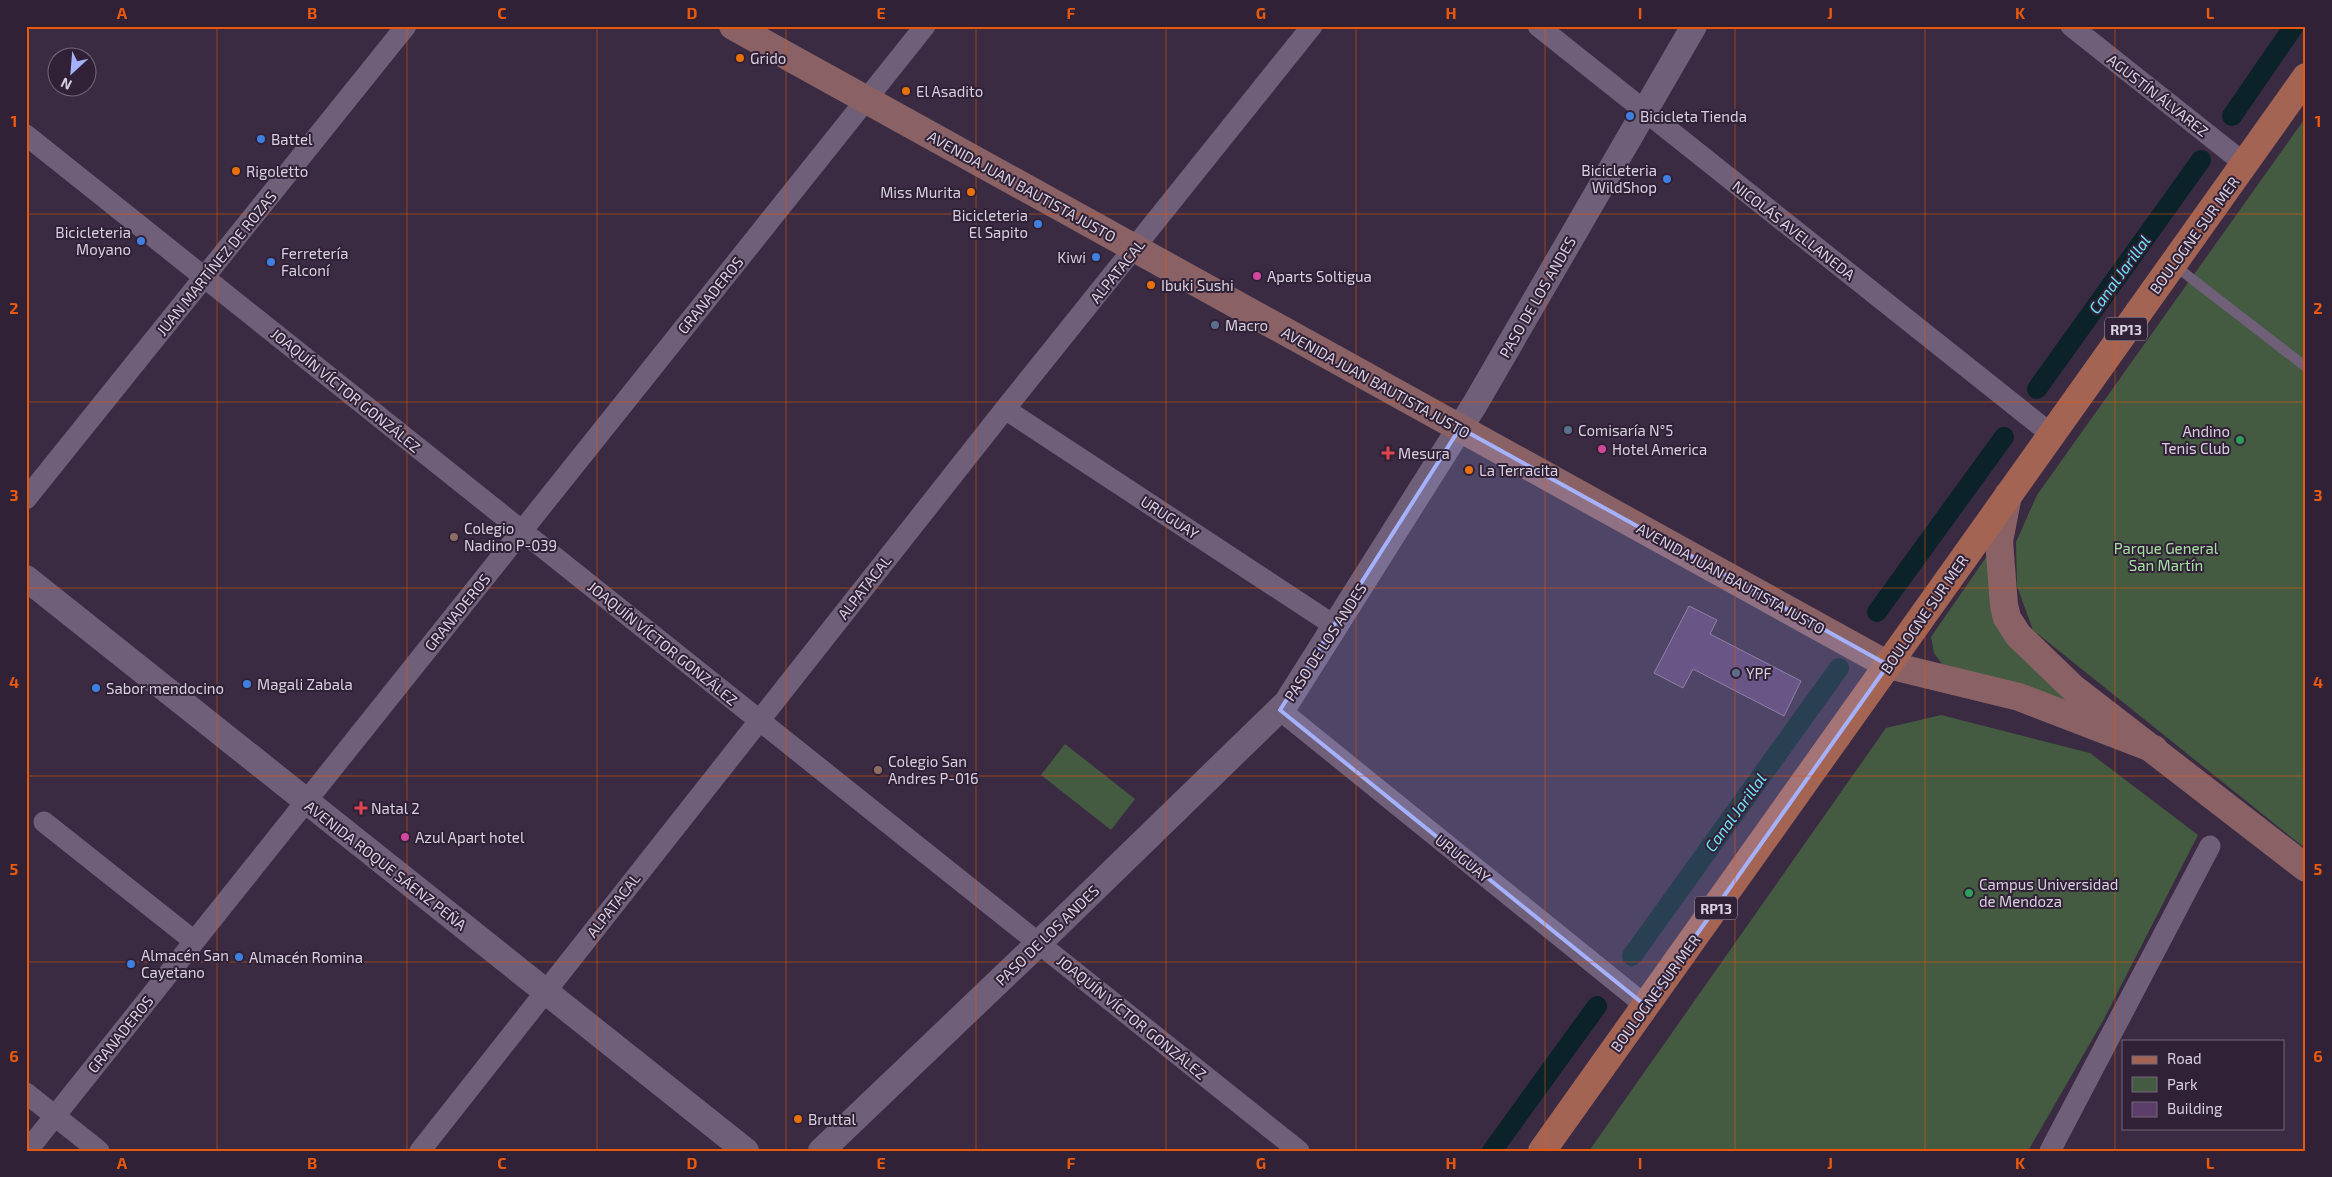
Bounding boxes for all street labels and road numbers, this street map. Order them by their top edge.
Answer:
street label: AGUSTÍN ÁLVAREZ [2104,50,2212,140]
street label: AVENIDA JUAN BAUTISTA JUSTO [925,127,1119,245]
street label: BOULOGNE SUR MER [2145,173,2243,297]
street label: NICOLÁS AVELLANEDA [1729,177,1859,284]
street label: JUAN MARTÍNEZ DE ROZAS [152,187,280,339]
street label: PASO DE LOS ANDES [1495,233,1579,361]
street label: ALPATACAL [1086,235,1148,306]
street label: GRANADEROS [673,253,747,337]
road number: RP13 [2105,318,2147,340]
street label: AVENIDA JUAN BAUTISTA JUSTO [1279,323,1473,441]
street label: JOAQUÍN VÍCTOR GONZÁLEZ [267,324,424,457]
street label: URUGUAY [1138,492,1203,543]
street label: AVENIDA JUAN BAUTISTA JUSTO [1634,519,1828,637]
street label: ALPATACAL [833,551,895,623]
street label: BOULOGNE SUR MER [1876,551,1972,677]
street label: GRANADEROS [420,570,494,654]
street label: JOAQUÍN VÍCTOR GONZÁLEZ [584,577,741,710]
street label: PASO DE LOS ANDES [1280,580,1370,704]
street label: AVENIDA ROQUE SÁENZ PEÑA [301,796,471,935]
street label: URUGUAY [1432,830,1495,886]
street label: ALPATACAL [582,869,644,941]
street label: PASO DE LOS ANDES [992,881,1102,989]
road number: RP13 [1695,896,1737,920]
street label: BOULOGNE SUR MER [1606,931,1704,1055]
street label: JOAQUÍN VÍCTOR GONZÁLEZ [1053,951,1210,1084]
street label: GRANADEROS [83,992,157,1076]

